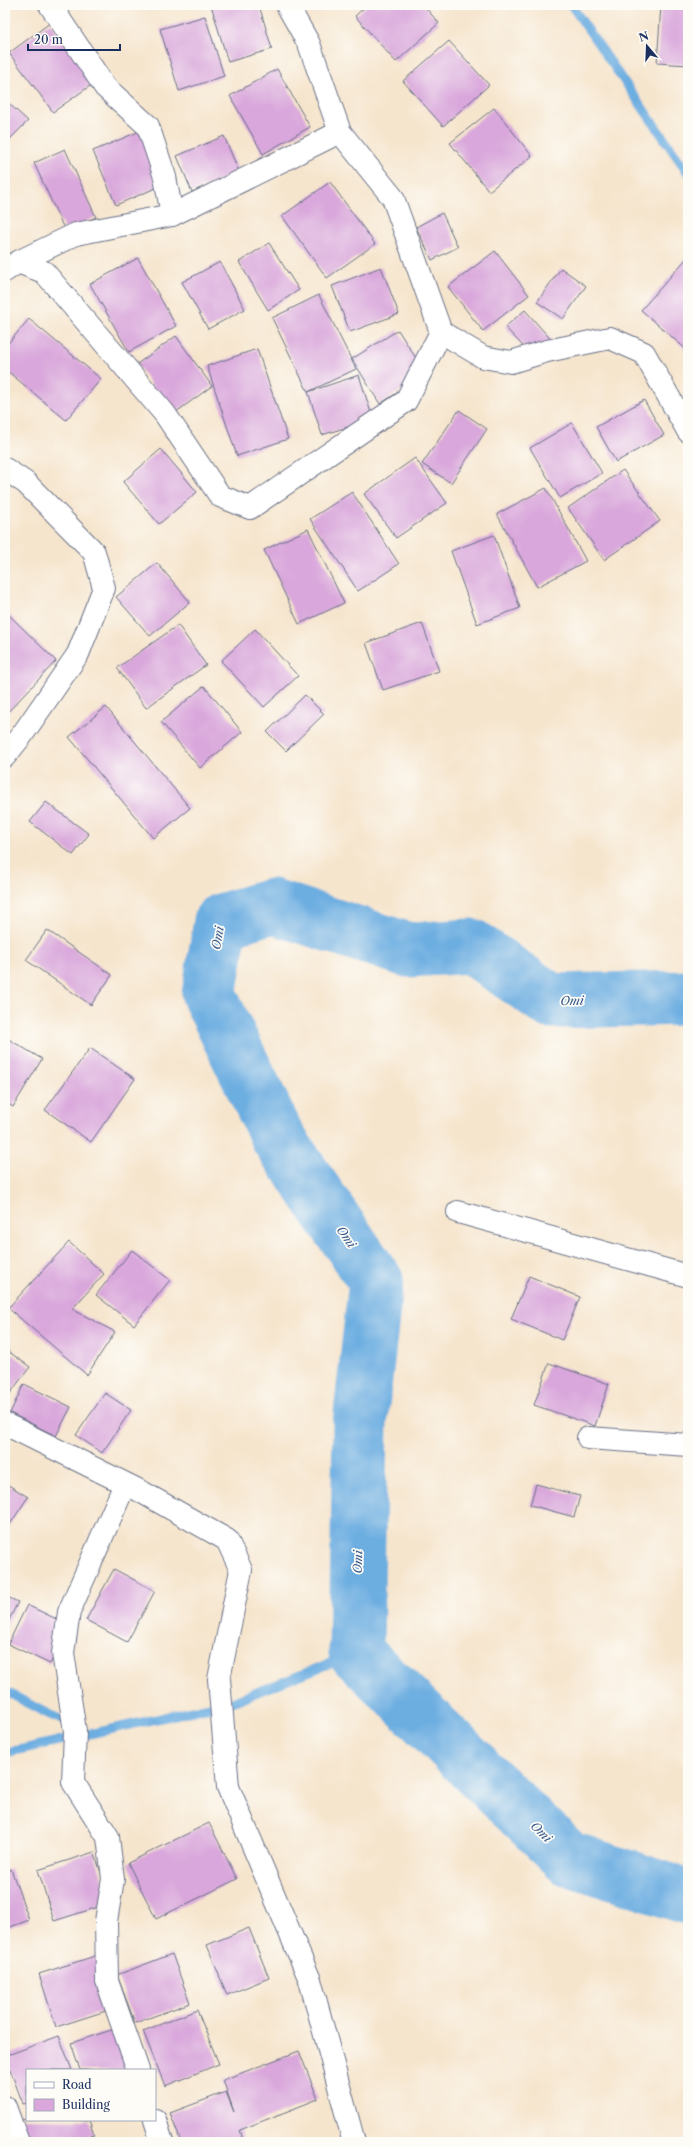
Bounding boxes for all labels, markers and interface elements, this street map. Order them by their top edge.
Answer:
scale bar [28,26,120,52]
north arrow [627,26,667,66]
text: N [637,28,651,45]
text: 20 m [34,32,63,47]
water label: Omi [208,924,227,951]
water label: Omi [560,993,585,1008]
water label: Omi [334,1223,360,1252]
water label: Omi [350,1549,365,1574]
water label: Omi [528,1818,556,1846]
legend [26,2069,156,2121]
text: Road [62,2077,92,2092]
text: Building [62,2097,110,2112]

